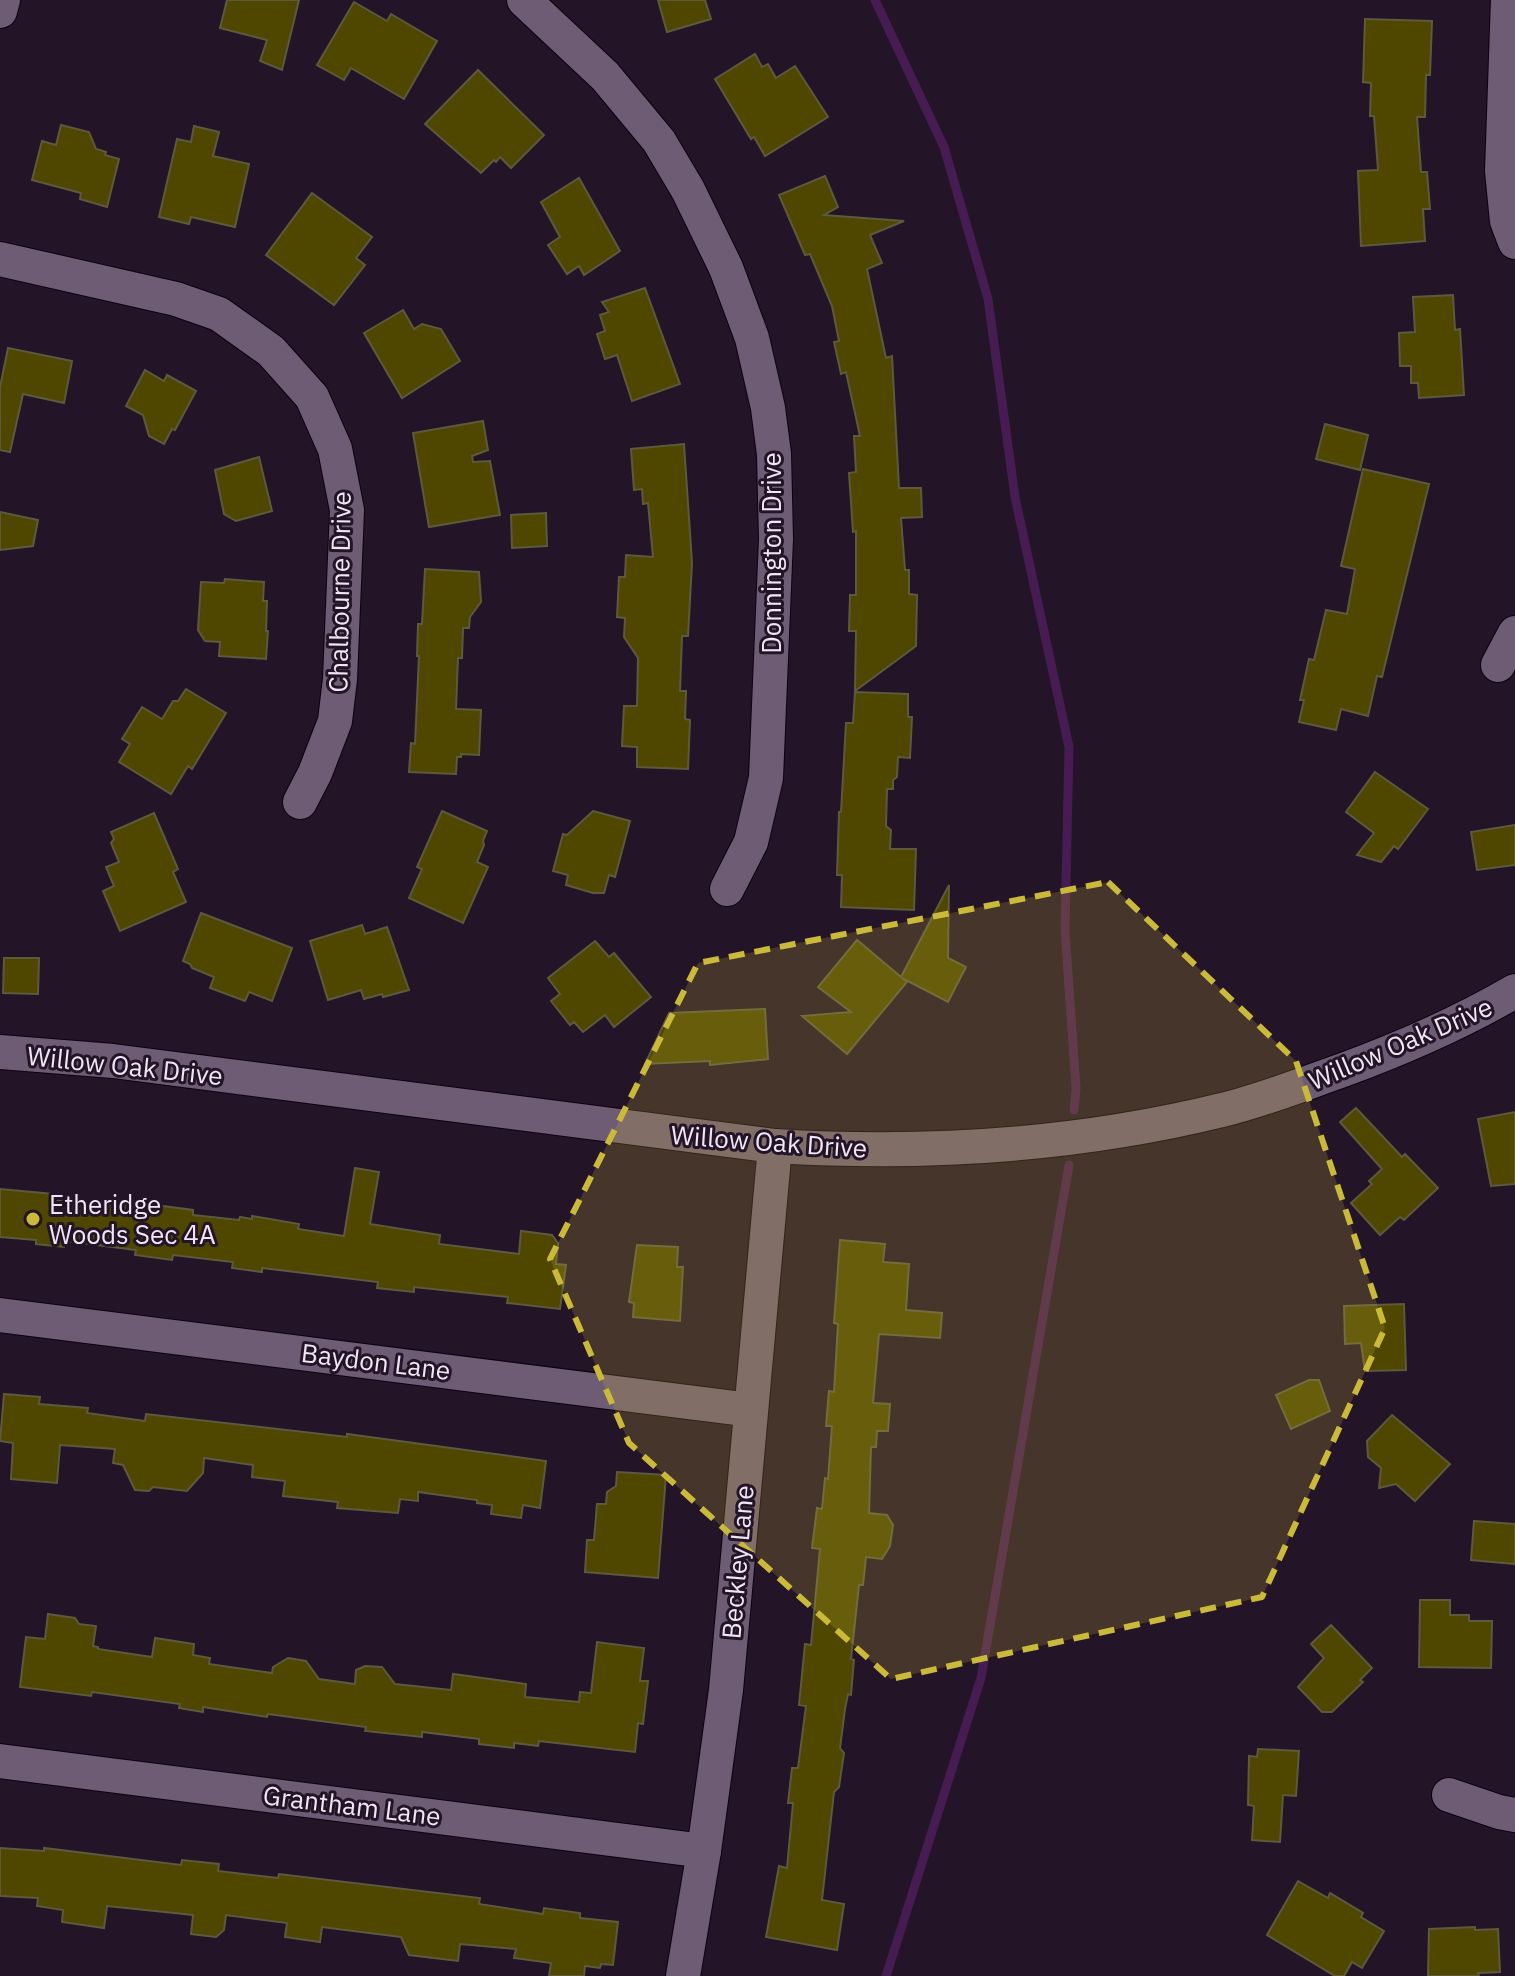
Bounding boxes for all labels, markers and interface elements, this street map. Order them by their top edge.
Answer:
street label: Donnington Drive [754,452,788,654]
street label: Chalbourne Drive [320,491,358,693]
street label: Willow Oak Drive [1303,989,1497,1097]
street label: Willow Oak Drive [25,1038,225,1092]
street label: Willow Oak Drive [670,1117,868,1165]
place label: Etheridge Woods Sec 4A [49,1187,216,1251]
marker: Etheridge Woods Sec 4A [24,1210,42,1228]
street label: Baydon Lane [299,1335,453,1387]
street label: Beckley Lane [713,1484,761,1640]
street label: Grantham Lane [261,1777,443,1833]

